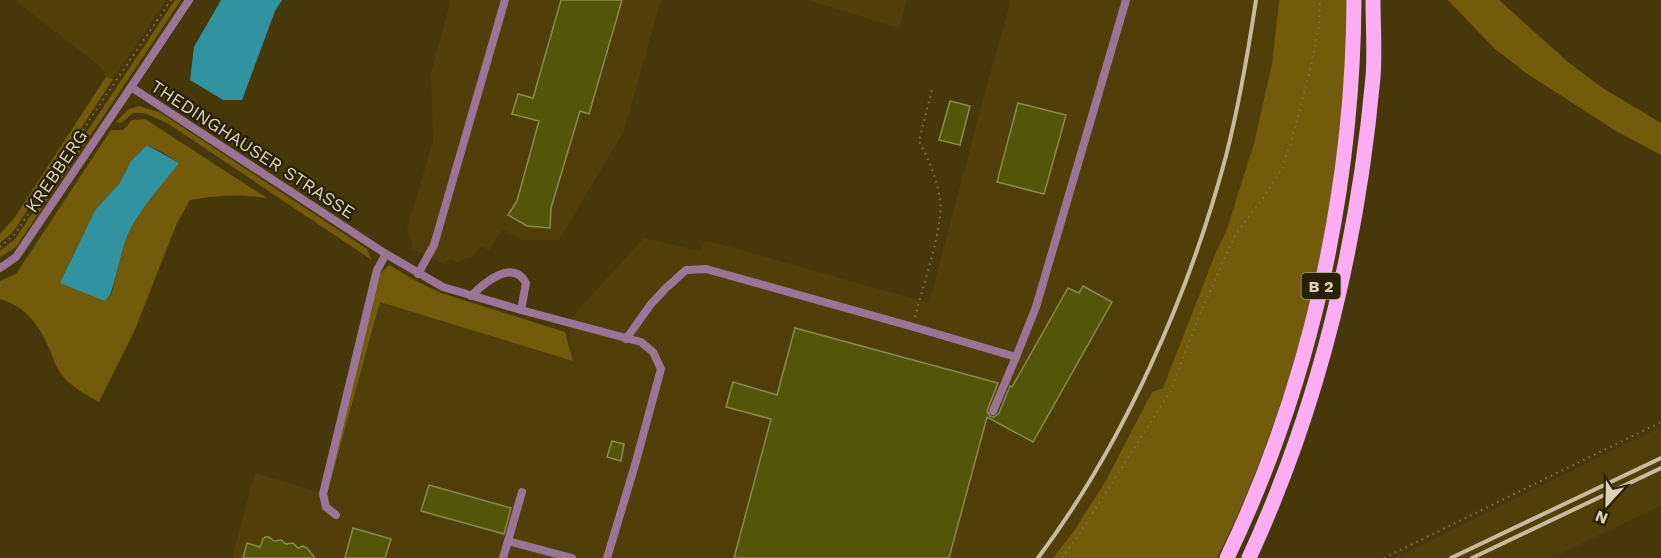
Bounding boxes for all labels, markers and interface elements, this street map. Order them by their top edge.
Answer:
street label: THEDINGHAUSER STRASSE [147,75,359,223]
street label: KREBBERG [21,126,91,216]
road number: B 2 [1302,273,1340,299]
north arrow [1577,474,1637,534]
text: N [1593,506,1611,528]

